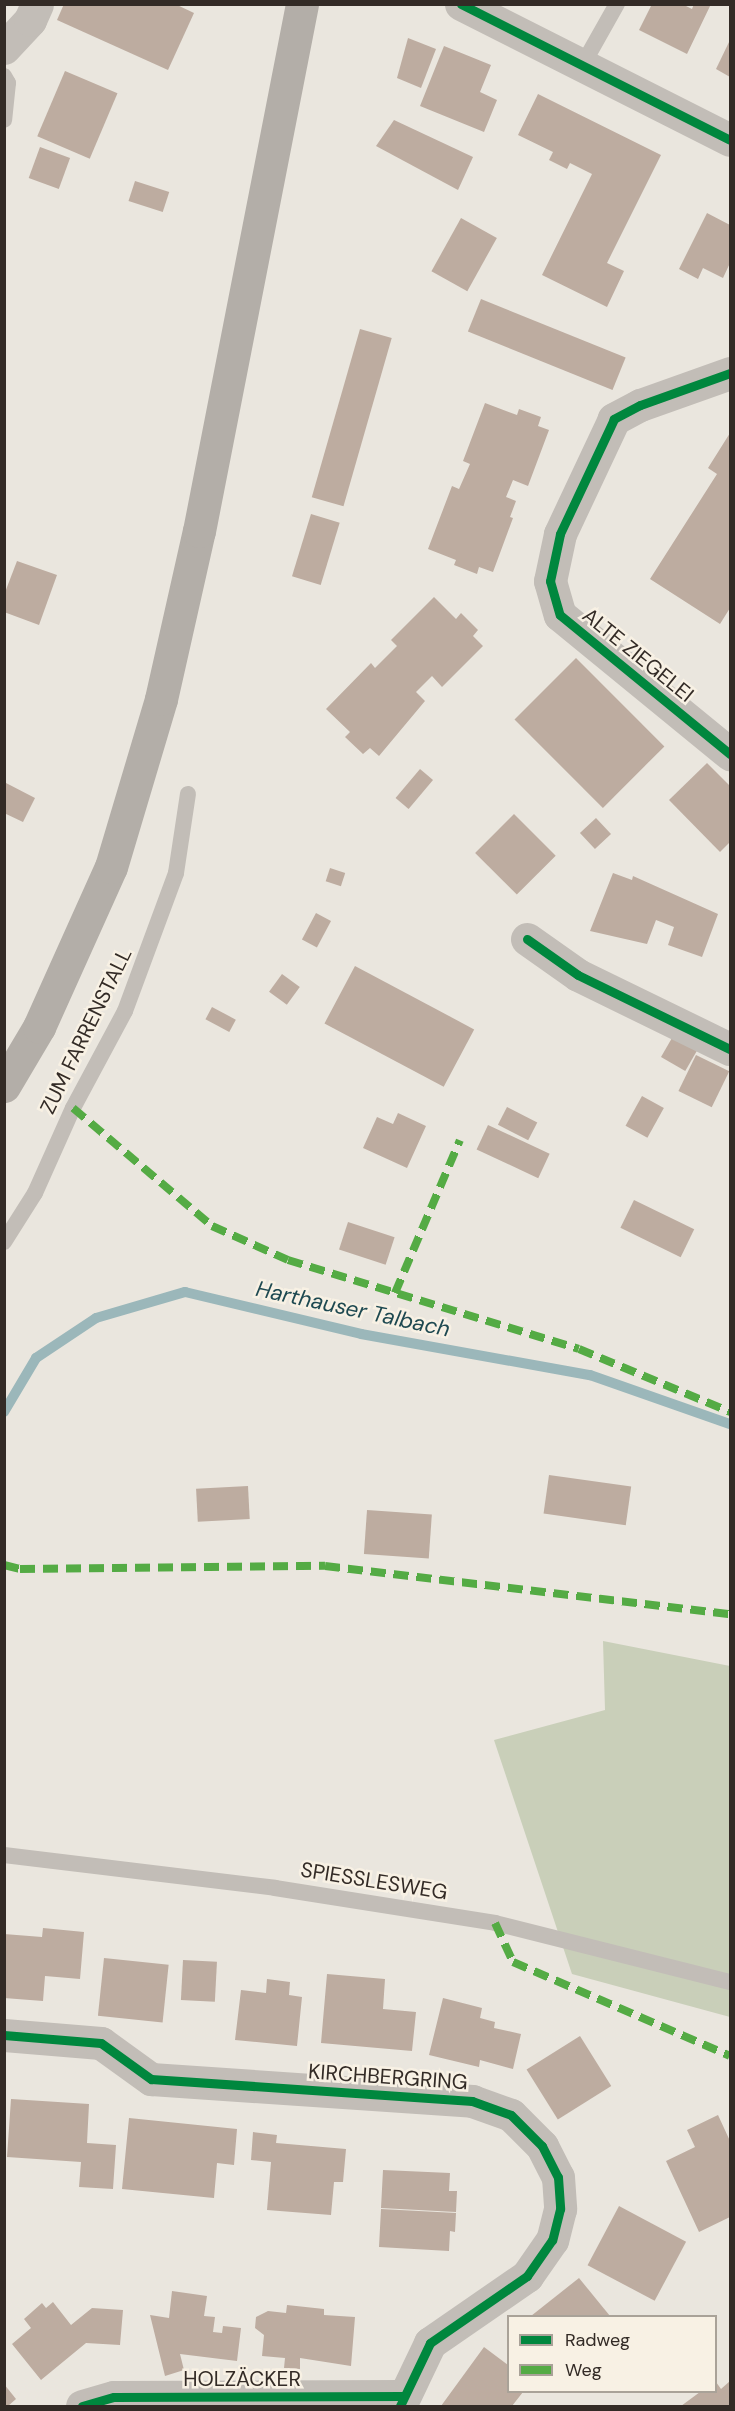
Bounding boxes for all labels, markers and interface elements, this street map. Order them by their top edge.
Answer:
street label: ALTE ZIEGELEI [577,603,699,707]
street label: ZUM FARRENSTALL [35,944,137,1118]
water label: Harthauser Talbach [253,1276,453,1342]
street label: SPIESSLESWEG [299,1857,449,1905]
street label: KIRCHBERGRING [307,2059,469,2095]
legend [507,2315,717,2393]
text: Radweg [565,2328,630,2352]
text: Weg [565,2358,602,2382]
street label: HOLZÄCKER [183,2366,301,2392]

